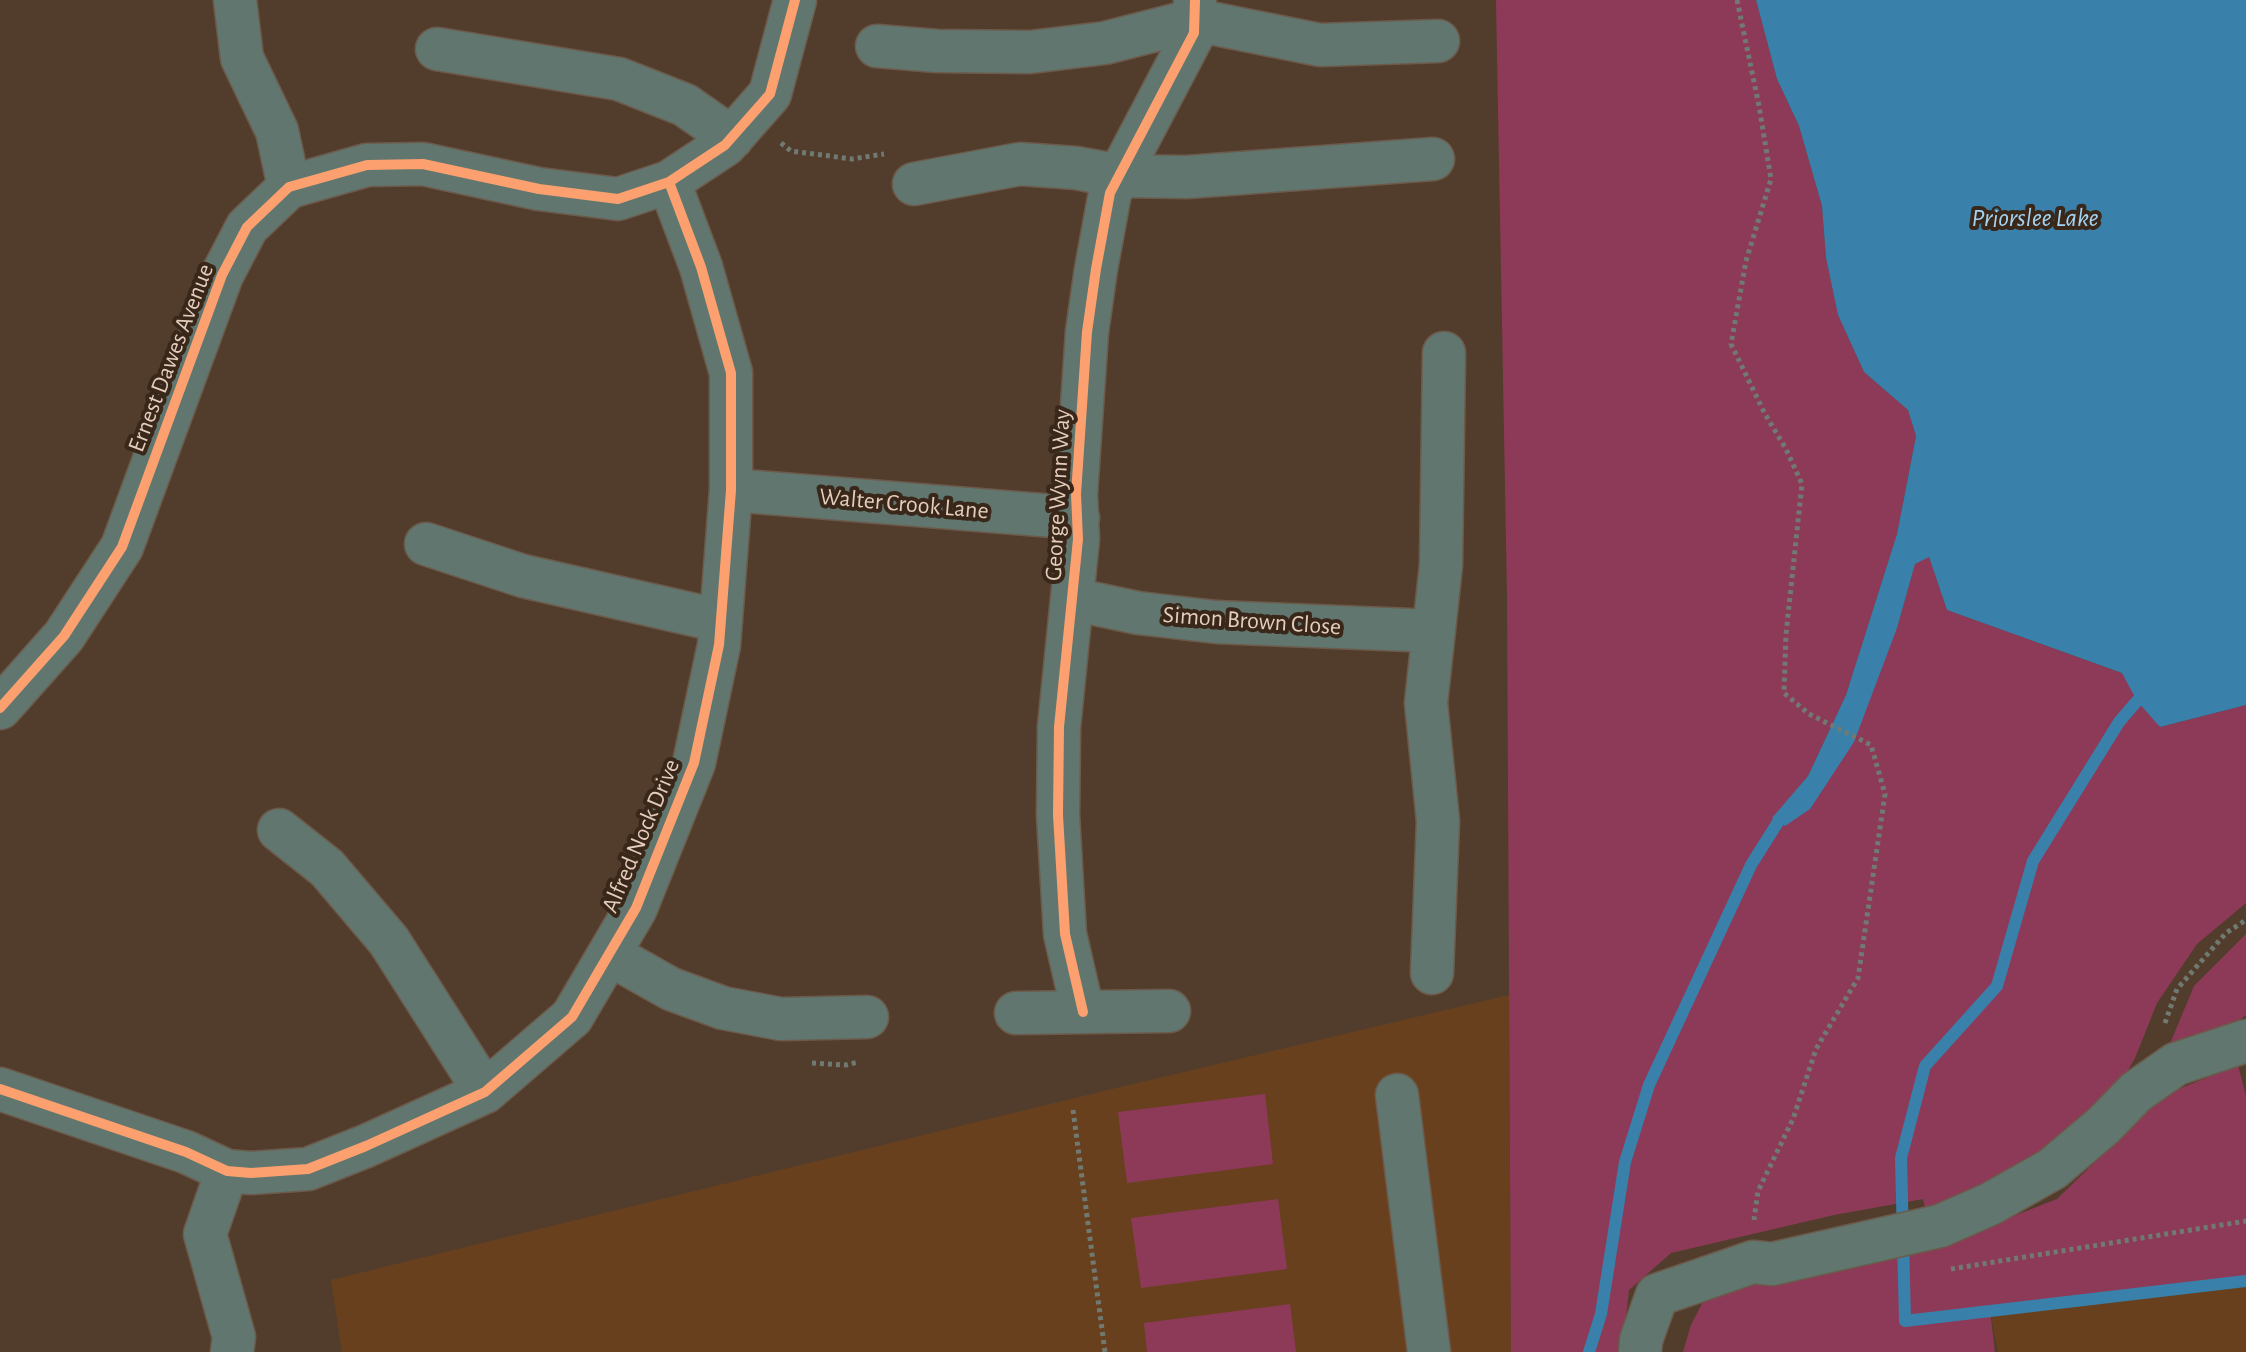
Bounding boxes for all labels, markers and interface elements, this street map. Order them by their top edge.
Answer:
water label: Priorslee Lake [1971,202,2099,234]
street label: Ernest Dawes Avenue [122,260,220,456]
street label: George Wynn Way [1039,408,1077,582]
street label: Walter Crook Lane [818,482,990,526]
street label: Simon Brown Close [1162,600,1342,642]
street label: Alfred Nock Drive [596,755,686,917]

